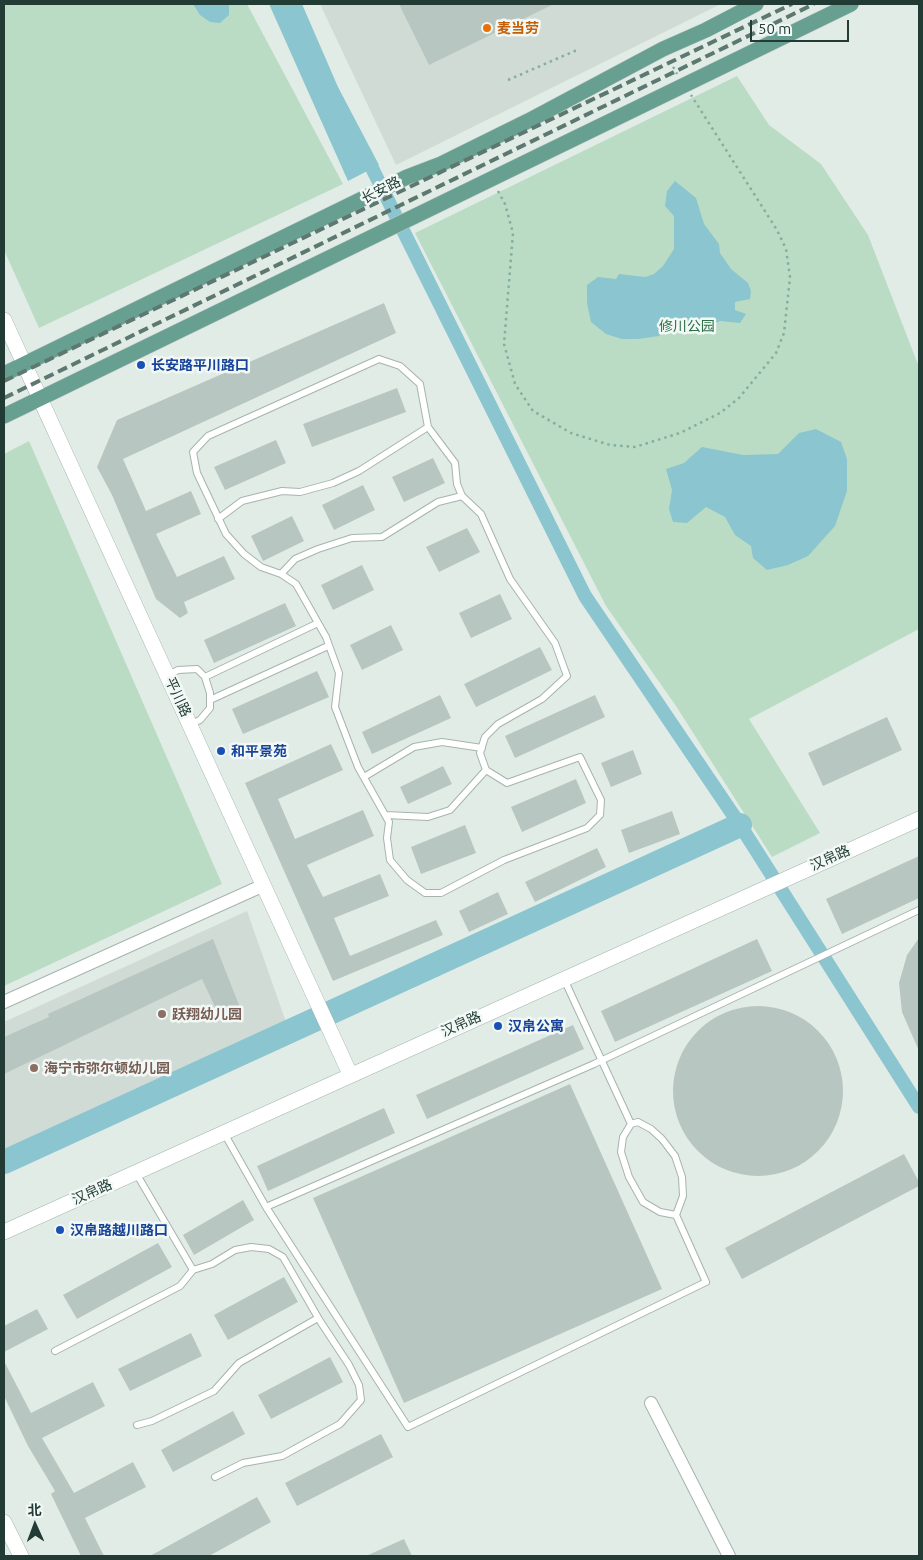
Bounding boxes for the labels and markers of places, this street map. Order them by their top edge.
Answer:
place label: 麦当劳 [497,20,539,36]
marker: 麦当劳 [481,22,493,34]
place label: 长安路平川路口 [151,357,249,373]
marker: 长安路平川路口 [135,359,147,371]
place label: 和平景苑 [231,743,287,759]
marker: 和平景苑 [215,745,227,757]
place label: 跃翔幼儿园 [172,1006,242,1022]
marker: 跃翔幼儿园 [156,1008,168,1020]
place label: 汉帛公寓 [508,1018,564,1034]
marker: 汉帛公寓 [492,1020,504,1032]
place label: 海宁市弥尔顿幼儿园 [44,1060,170,1076]
marker: 海宁市弥尔顿幼儿园 [28,1062,40,1074]
place label: 汉帛路越川路口 [70,1222,168,1238]
marker: 汉帛路越川路口 [54,1224,66,1236]

